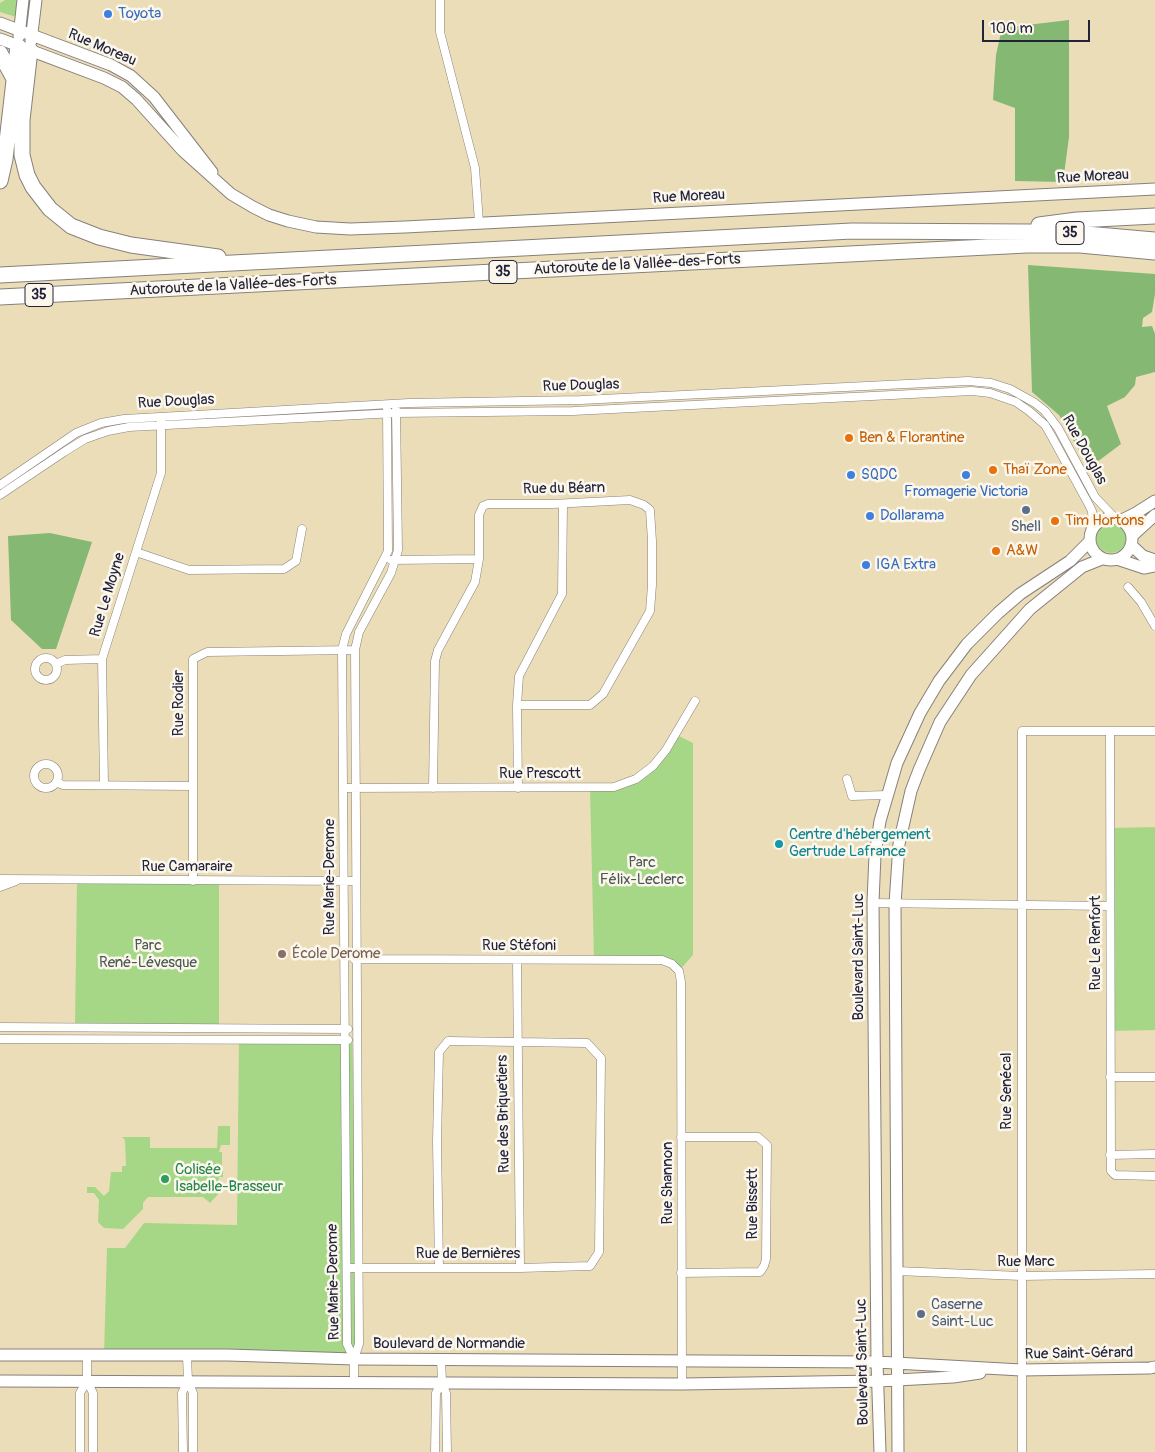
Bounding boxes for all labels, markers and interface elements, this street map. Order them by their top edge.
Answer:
place label: Toyota [118,5,161,23]
marker: Toyota [102,8,114,20]
scale bar [985,10,1092,42]
text: 100 m [990,19,1033,38]
street label: Rue Moreau [65,26,139,70]
street label: Rue Moreau [1056,166,1130,188]
street label: Rue Moreau [652,186,726,208]
road number: 35 [1056,222,1084,244]
street label: Autoroute de la Vallée-des-Forts [533,251,741,279]
road number: 35 [489,260,517,284]
street label: Autoroute de la Vallée-des-Forts [129,272,337,300]
road number: 35 [25,284,53,306]
street label: Rue Douglas [542,376,620,396]
street label: Rue Douglas [137,391,215,413]
street label: Rue Douglas [1058,412,1110,488]
place label: Ben & Florantine [859,429,964,447]
marker: Ben & Florantine [843,432,855,444]
place label: Thaï Zone [1003,461,1067,479]
marker: Thaï Zone [987,464,999,476]
place label: SQDC [861,466,898,484]
marker: SQDC [845,469,857,481]
marker: Fromagerie Victoria [960,469,972,481]
street label: Rue du Béarn [523,479,605,499]
place label: Fromagerie Victoria [904,483,1028,501]
marker: Shell [1020,504,1032,516]
place label: Dollarama [880,507,944,525]
marker: Dollarama [864,510,876,522]
place label: Tim Hortons [1065,512,1144,530]
marker: Tim Hortons [1049,515,1061,527]
place label: Shell [1011,518,1041,536]
place label: A&W [1006,542,1038,560]
marker: A&W [990,545,1002,557]
street label: Rue Le Moyne [87,551,129,639]
place label: IGA Extra [876,556,936,574]
marker: IGA Extra [860,559,872,571]
street label: Rue Rodier [170,670,188,736]
street label: Rue Prescott [499,765,581,783]
street label: Rue Marie-Derome [321,819,339,935]
place label: Centre d'hébergement Gertrude Lafrance [789,826,930,861]
marker: Centre d'hébergement Gertrude Lafrance [773,838,785,850]
park label: Parc Félix-Leclerc [600,854,684,889]
street label: Rue Camaraire [142,858,232,876]
street label: Boulevard Saint-Luc [850,893,868,1021]
street label: Rue Le Renfort [1087,896,1105,990]
park label: Parc René-Lévesque [99,937,197,972]
street label: Rue Stéfoni [482,937,556,955]
place label: École Derome [292,945,380,963]
marker: École Derome [276,948,288,960]
street label: Rue Senécal [998,1052,1016,1130]
street label: Rue des Briquetiers [494,1055,514,1173]
street label: Rue Shannon [659,1142,677,1224]
place label: Colisée Isabelle-Brasseur [175,1161,283,1196]
street label: Rue Bissett [744,1169,762,1239]
marker: Colisée Isabelle-Brasseur [159,1173,171,1185]
street label: Rue Marie-Derome [324,1224,344,1340]
street label: Rue de Bernières [416,1245,520,1263]
street label: Rue Marc [997,1253,1055,1271]
place label: Caserne Saint-Luc [931,1296,994,1331]
street label: Boulevard Saint-Luc [853,1298,873,1426]
marker: Caserne Saint-Luc [915,1308,927,1320]
street label: Boulevard de Normandie [373,1335,525,1353]
street label: Rue Saint-Gérard [1025,1344,1133,1364]

